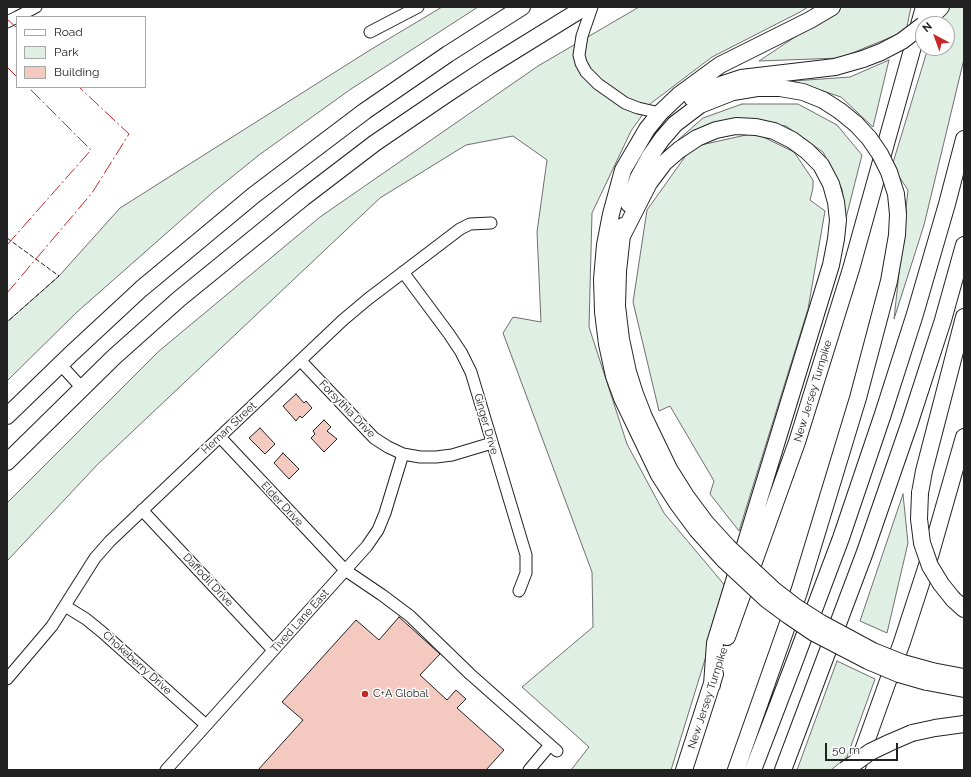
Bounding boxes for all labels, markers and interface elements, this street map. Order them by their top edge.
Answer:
legend [16,16,146,88]
north arrow [915,16,955,56]
text: N [920,20,935,35]
text: Road [54,25,83,39]
text: Park [54,45,79,59]
text: Building [54,65,100,79]
street label: New Jersey Turnpike [791,338,835,444]
street label: Forsythia Drive [316,377,378,441]
street label: Ginger Drive [471,392,501,456]
street label: Heman Street [199,399,259,457]
street label: Elder Drive [258,479,306,529]
street label: Daffodil Drive [180,551,236,609]
street label: Tived Lane East [268,587,332,655]
street label: Chokeberry Drive [100,628,174,698]
street label: New Jersey Turnpike [685,646,731,750]
place label: C+A Global [373,687,429,701]
marker: C+A Global [360,689,370,699]
scale bar [827,735,900,761]
text: 50 m [832,743,860,757]

